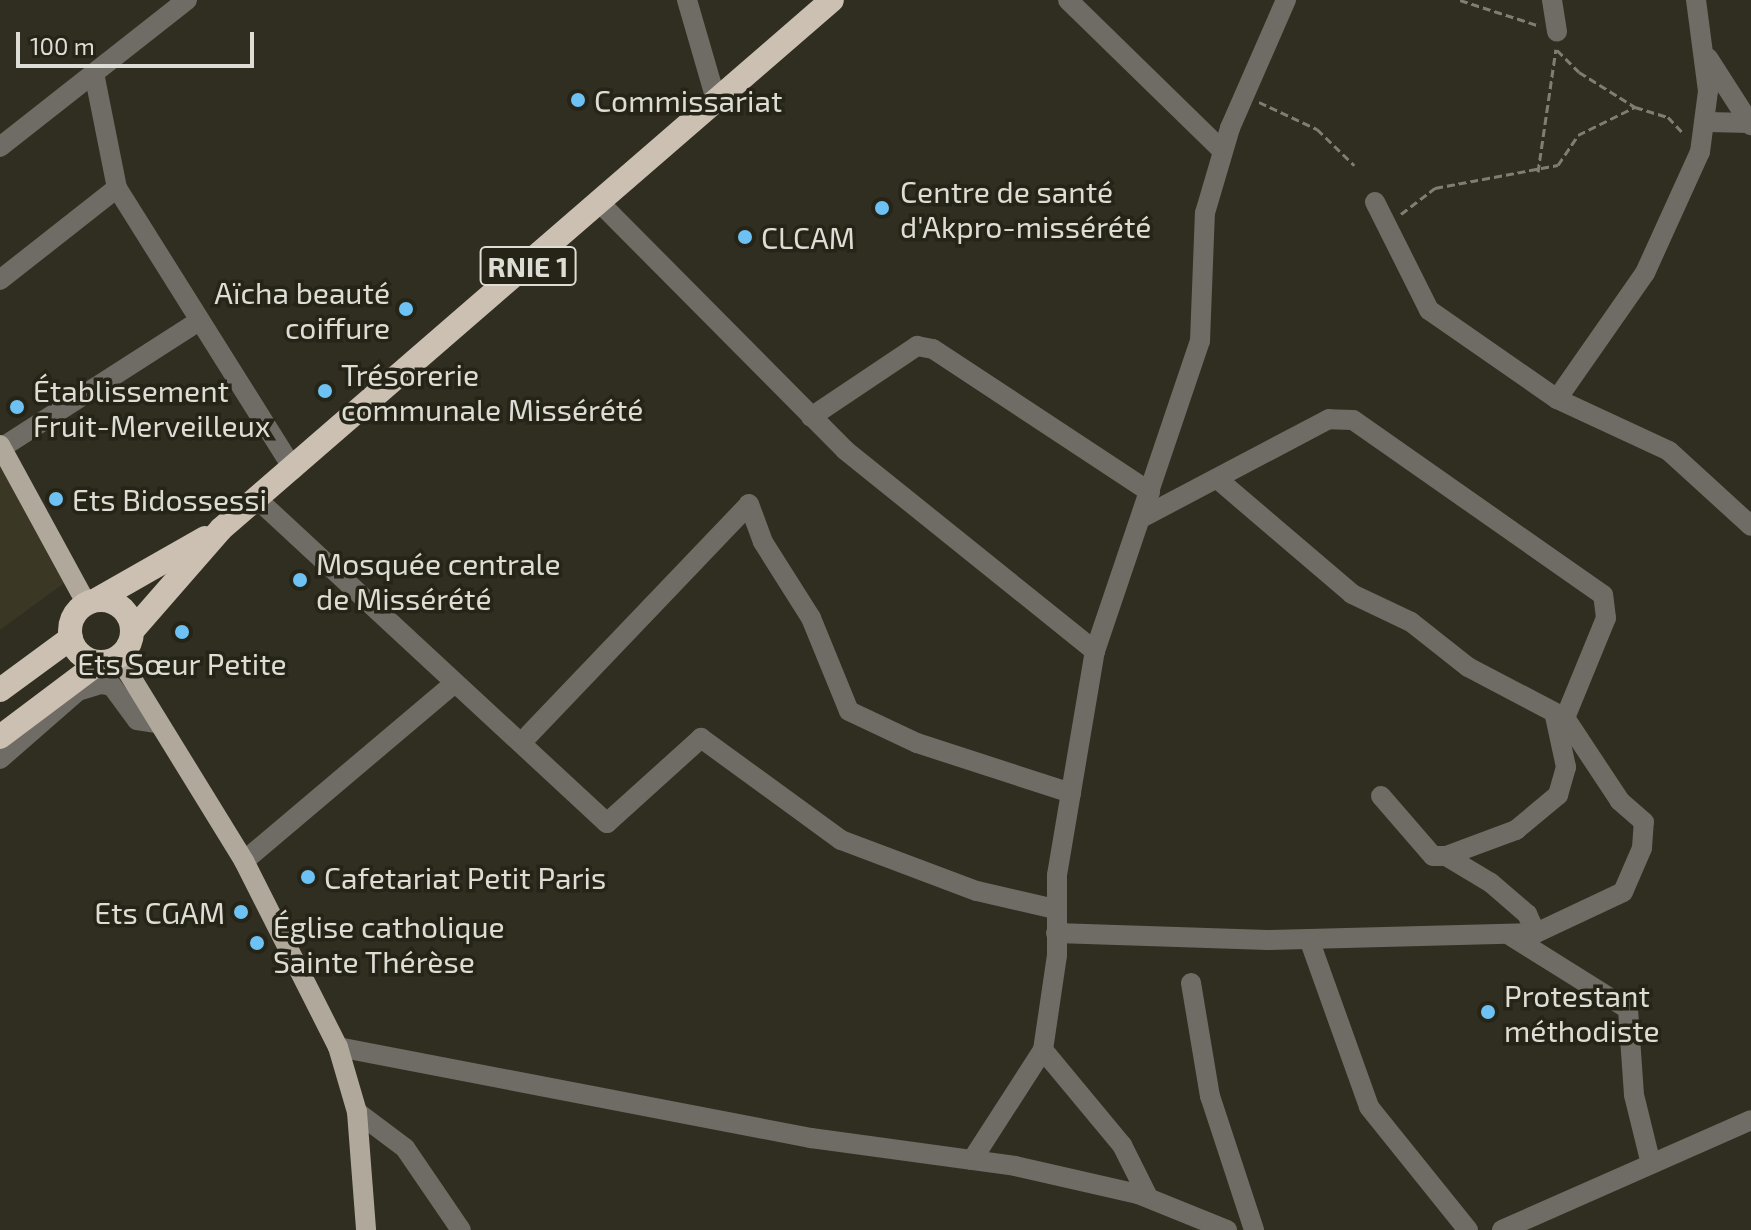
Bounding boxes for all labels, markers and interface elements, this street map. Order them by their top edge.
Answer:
scale bar [20,16,258,66]
text: 100 m [30,31,95,60]
place label: Commissariat [594,82,782,118]
marker: Commissariat [569,91,587,109]
place label: Centre de santé d'Akpro-missérété [900,173,1151,244]
marker: Centre de santé d'Akpro-missérété [871,197,893,219]
place label: CLCAM [761,219,855,255]
marker: CLCAM [736,228,754,246]
road number: RNIE 1 [478,242,578,290]
place label: Aïcha beauté coiffure [214,274,390,344]
marker: Aïcha beauté coiffure [397,300,415,318]
place label: Trésorerie communale Missérété [341,356,643,426]
place label: Établissement Fruit-Merveilleux [33,372,271,442]
marker: Trésorerie communale Missérété [316,382,334,400]
marker: Établissement Fruit-Merveilleux [8,398,26,416]
place label: Ets Bidossessi [72,481,267,517]
marker: Ets Bidossessi [47,490,65,508]
place label: Mosquée centrale de Missérété [316,545,561,616]
marker: Mosquée centrale de Missérété [291,571,309,589]
marker: Ets Sœur Petite [173,623,191,641]
place label: Ets Sœur Petite [77,645,287,681]
place label: Cafetariat Petit Paris [324,859,606,895]
marker: Cafetariat Petit Paris [299,868,317,886]
place label: Ets CGAM [94,894,225,930]
marker: Ets CGAM [232,903,250,921]
place label: Église catholique Sainte Thérèse [273,908,505,978]
marker: Église catholique Sainte Thérèse [248,934,266,952]
place label: Protestant méthodiste [1504,977,1660,1048]
marker: Protestant méthodiste [1479,1003,1497,1021]

